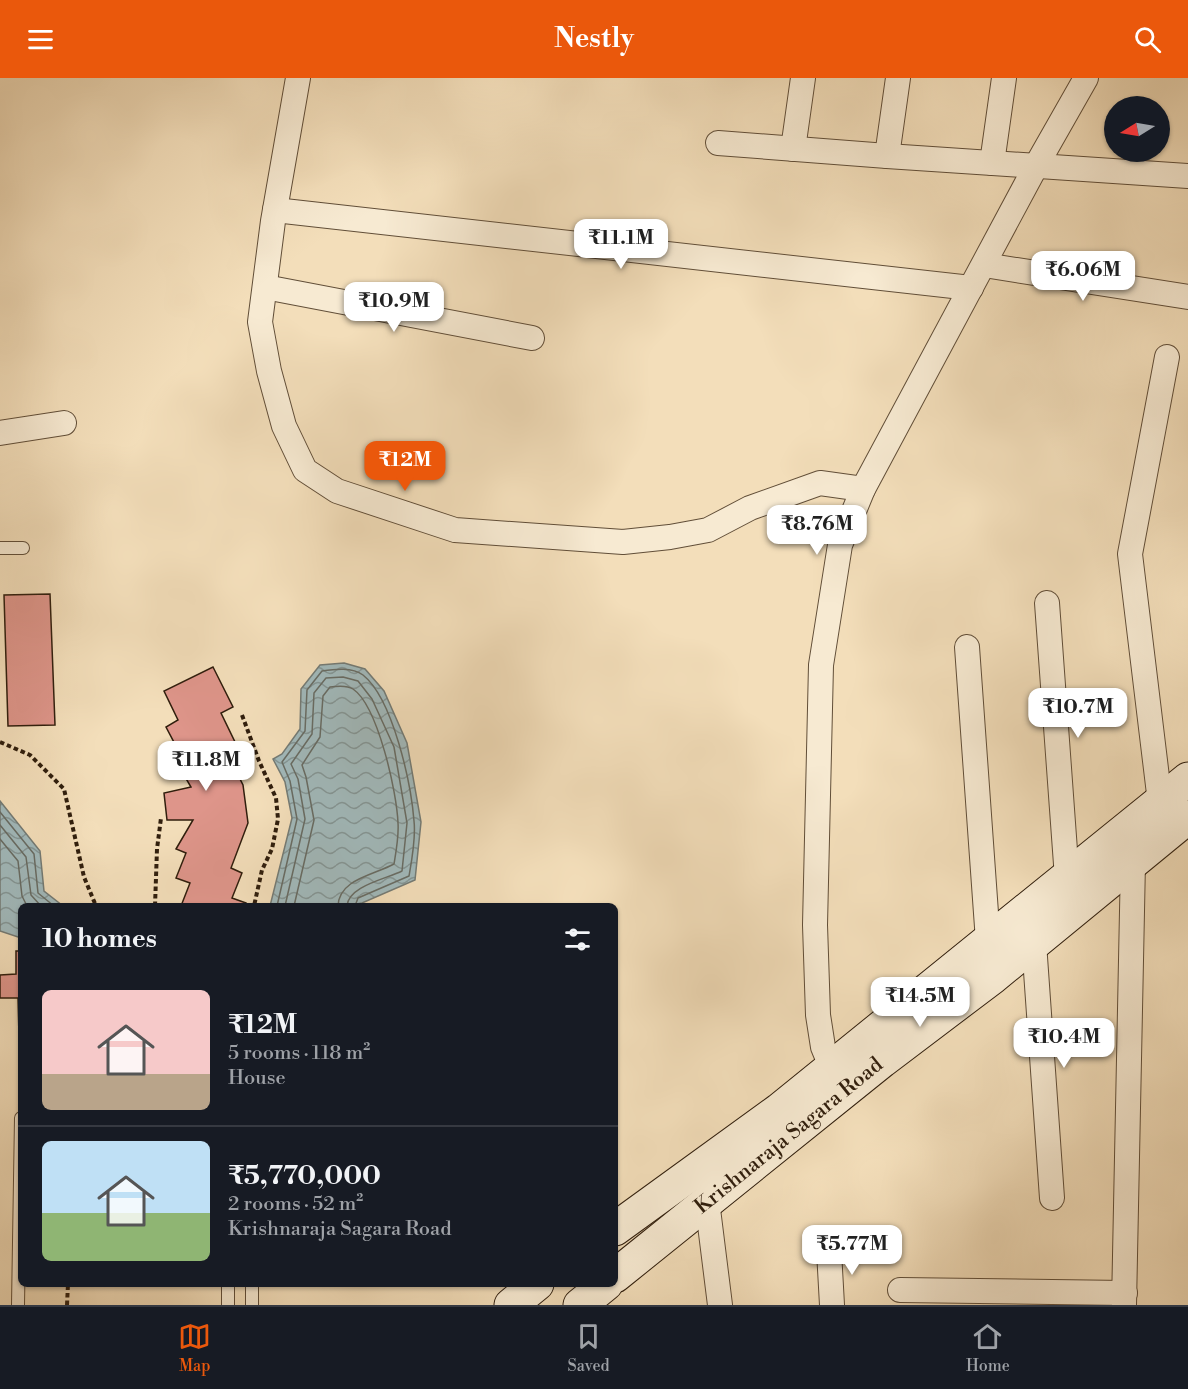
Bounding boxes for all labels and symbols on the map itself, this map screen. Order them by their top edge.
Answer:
north arrow [1104,96,1170,162]
pin: ₹11.1M [572,219,670,270]
pin: ₹6.06M [1034,251,1132,302]
pin: ₹10.9M [345,282,443,333]
pin: ₹12M [369,441,441,492]
pin: ₹8.76M [768,505,866,556]
pin: ₹10.7M [1029,688,1127,739]
pin: ₹11.8M [157,741,255,792]
pin: ₹14.5M [871,977,969,1028]
pin: ₹10.4M [1015,1018,1113,1069]
street label: Krishnaraja Sagara Road [690,1052,888,1220]
pin: ₹5.77M [803,1225,901,1276]

